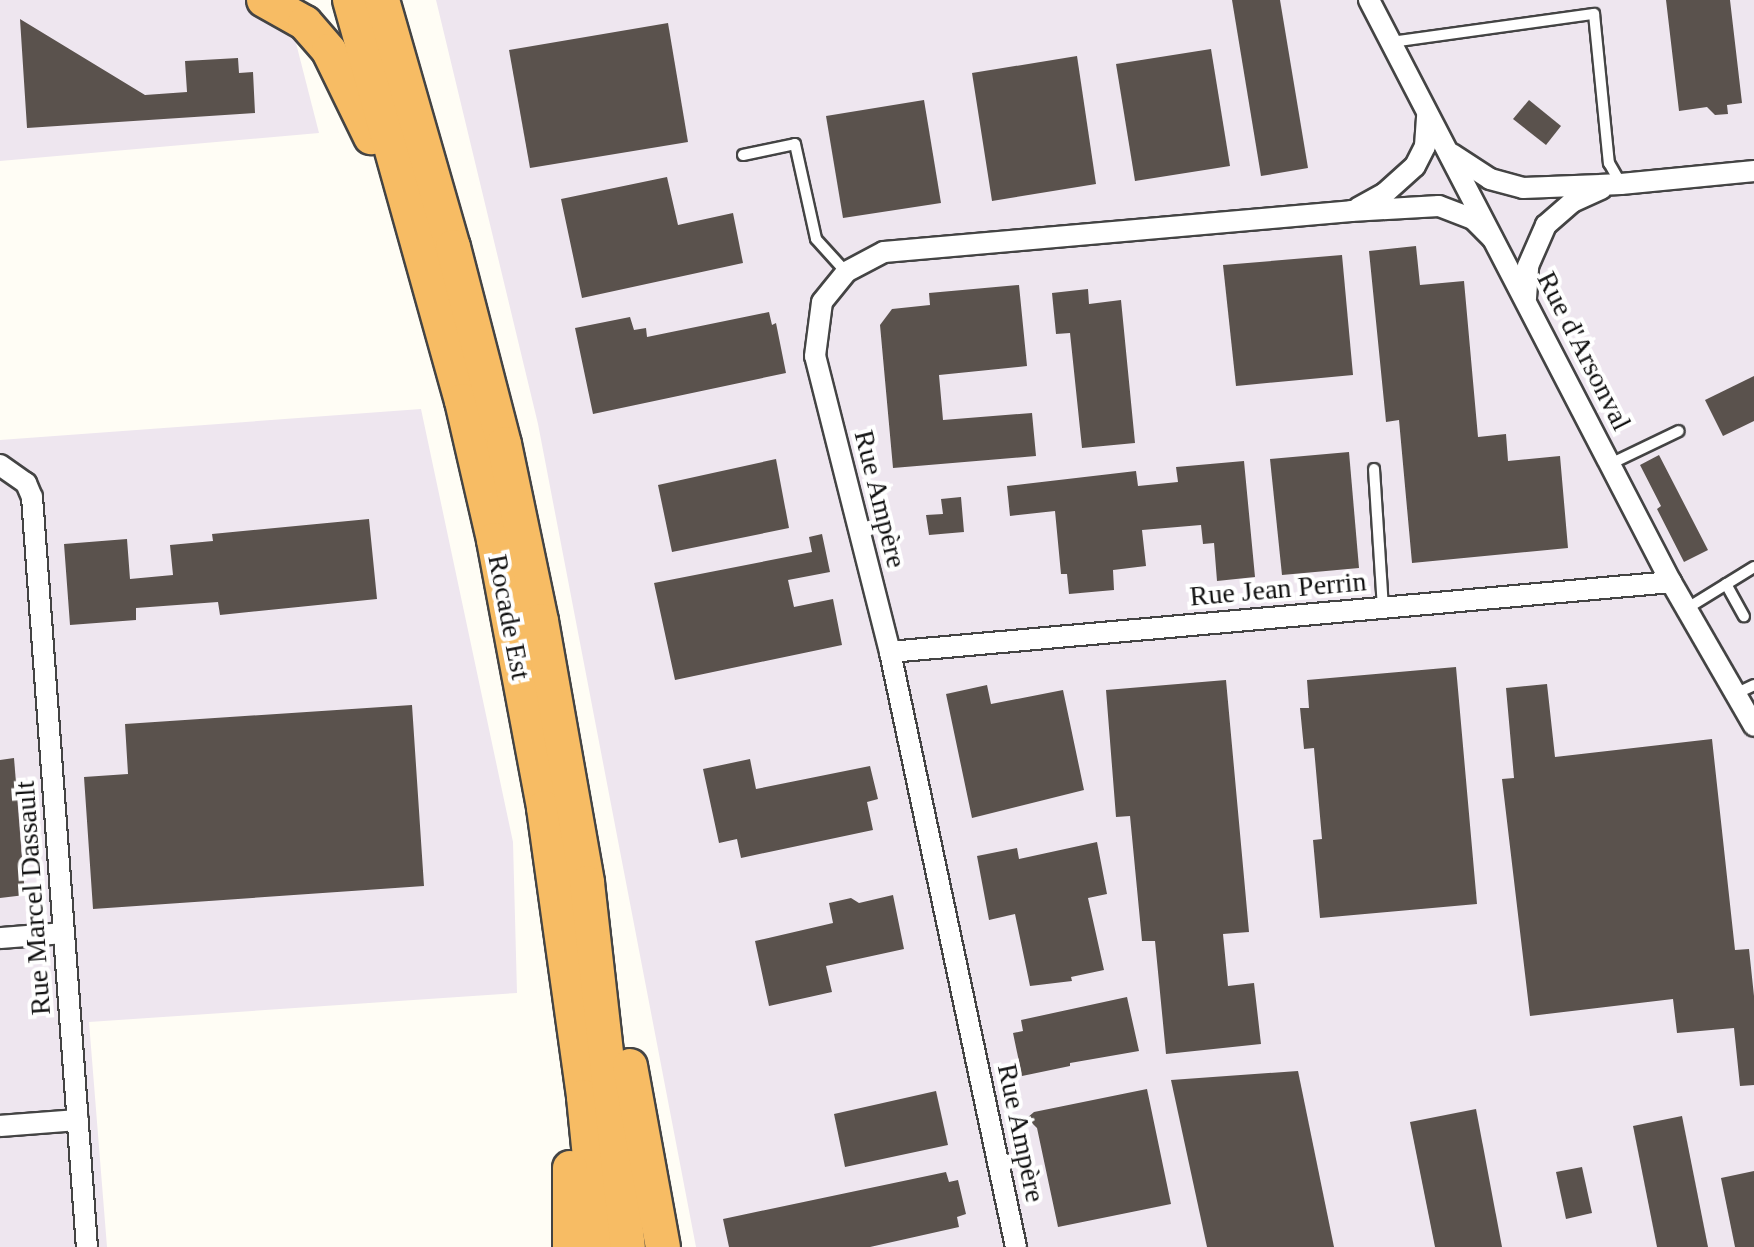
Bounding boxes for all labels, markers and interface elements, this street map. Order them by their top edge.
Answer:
street label: Rue d'Arsonval [1530,266,1638,436]
street label: Rue Ampère [846,426,914,572]
street label: Rocade Est [480,552,538,682]
street label: Rue Jean Perrin [1188,565,1368,613]
street label: Rue Marcel Dassault [8,780,58,1016]
street label: Rue Ampère [990,1060,1052,1206]

